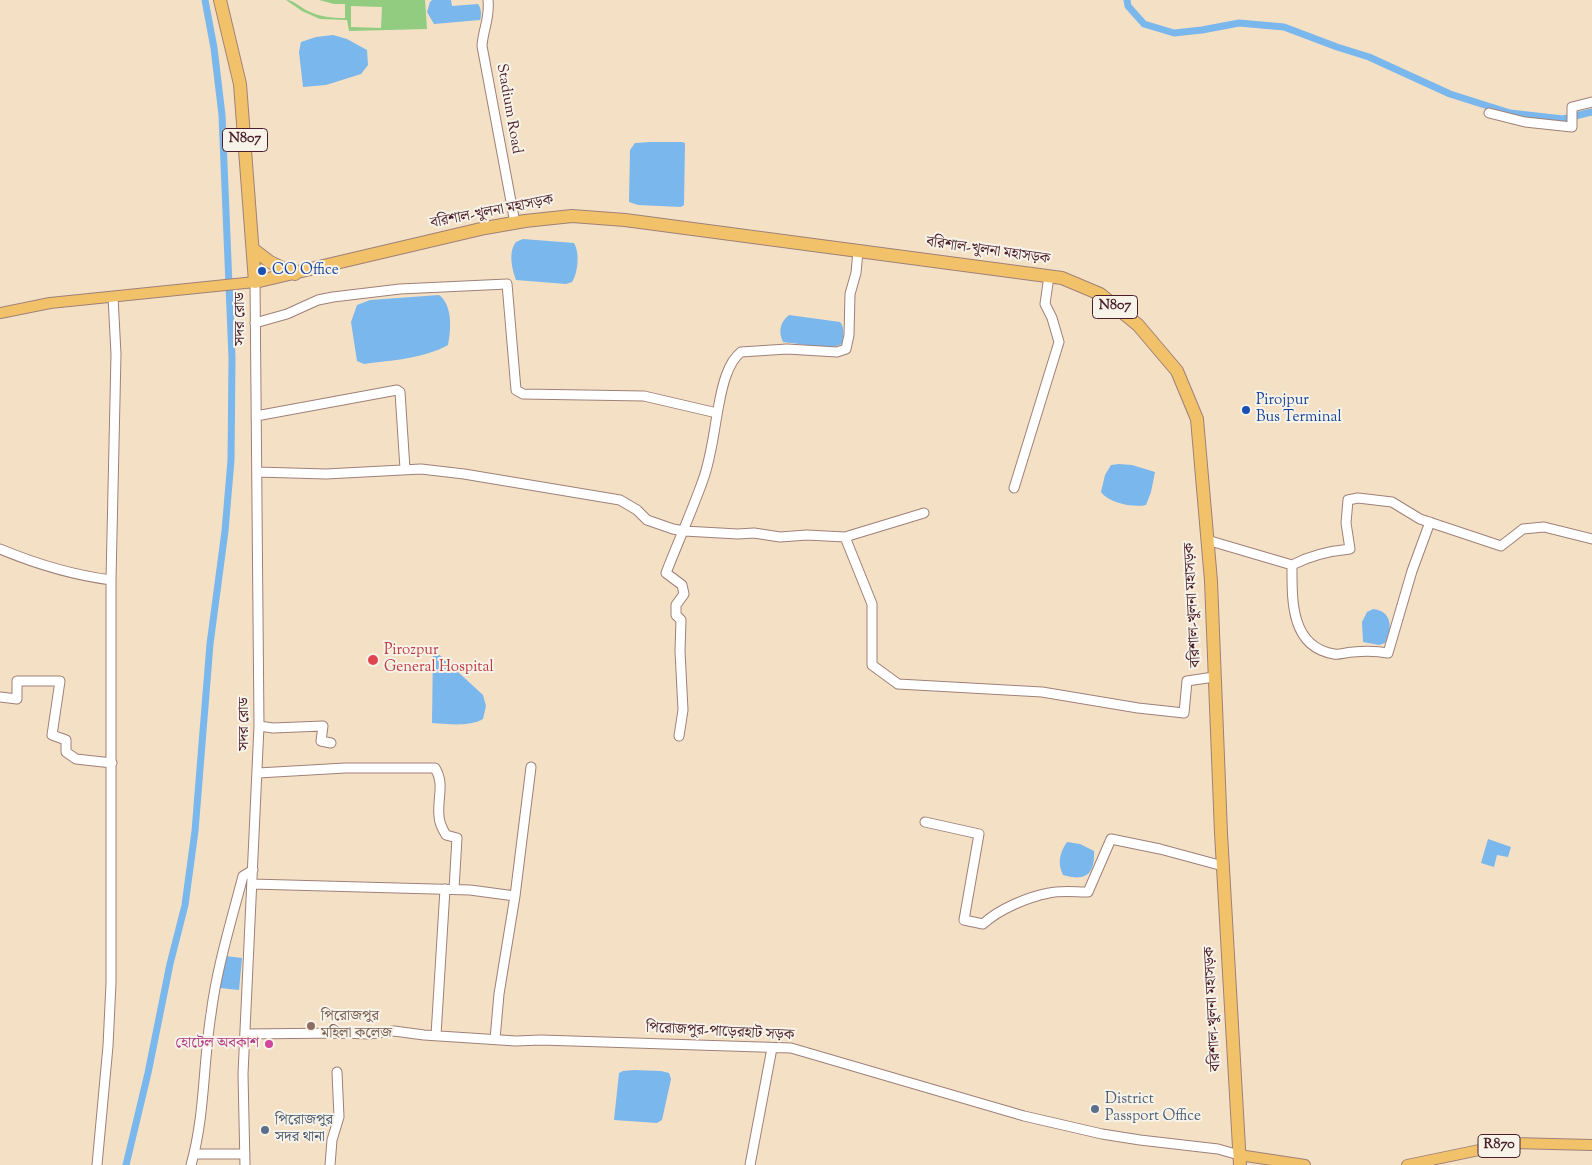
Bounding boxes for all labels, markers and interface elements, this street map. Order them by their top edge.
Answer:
street label: Stadium Road [491,62,525,156]
road number: N807 [222,128,268,152]
street label: বরিশাল-খুলনা মহাসড়ক [429,192,555,234]
street label: বরিশাল-খুলনা মহাসড়ক [925,234,1051,270]
place label: CO Office [272,262,339,280]
marker: CO Office [256,265,268,277]
street label: সদর রোড [232,292,250,346]
road number: N807 [1092,296,1138,318]
place label: Pirojpur Bus Terminal [1256,392,1342,427]
marker: Pirojpur Bus Terminal [1240,404,1252,416]
street label: বরিশাল-খুলনা মহাসড়ক [1182,542,1206,668]
place label: Pirozpur General Hospital [384,642,494,677]
marker: Pirozpur General Hospital [366,653,380,667]
street label: সদর রোড [236,697,254,751]
street label: বরিশাল-খুলনা মহাসড়ক [1202,946,1226,1072]
place label: পিরোজপুর মহিলা কলেজ [321,1008,392,1043]
marker: পিরোজপুর মহিলা কলেজ [305,1020,317,1032]
street label: পিরোজপুর-পাড়েরহাট সড়ক [645,1020,795,1046]
place label: হোটেল অবকাশ [175,1035,259,1053]
marker: হোটেল অবকাশ [263,1038,275,1050]
place label: District Passport Office [1105,1091,1201,1126]
marker: District Passport Office [1089,1103,1101,1115]
place label: পিরোজপুর সদর থানা [275,1112,333,1147]
marker: পিরোজপুর সদর থানা [259,1124,271,1136]
road number: R870 [1478,1134,1520,1158]

